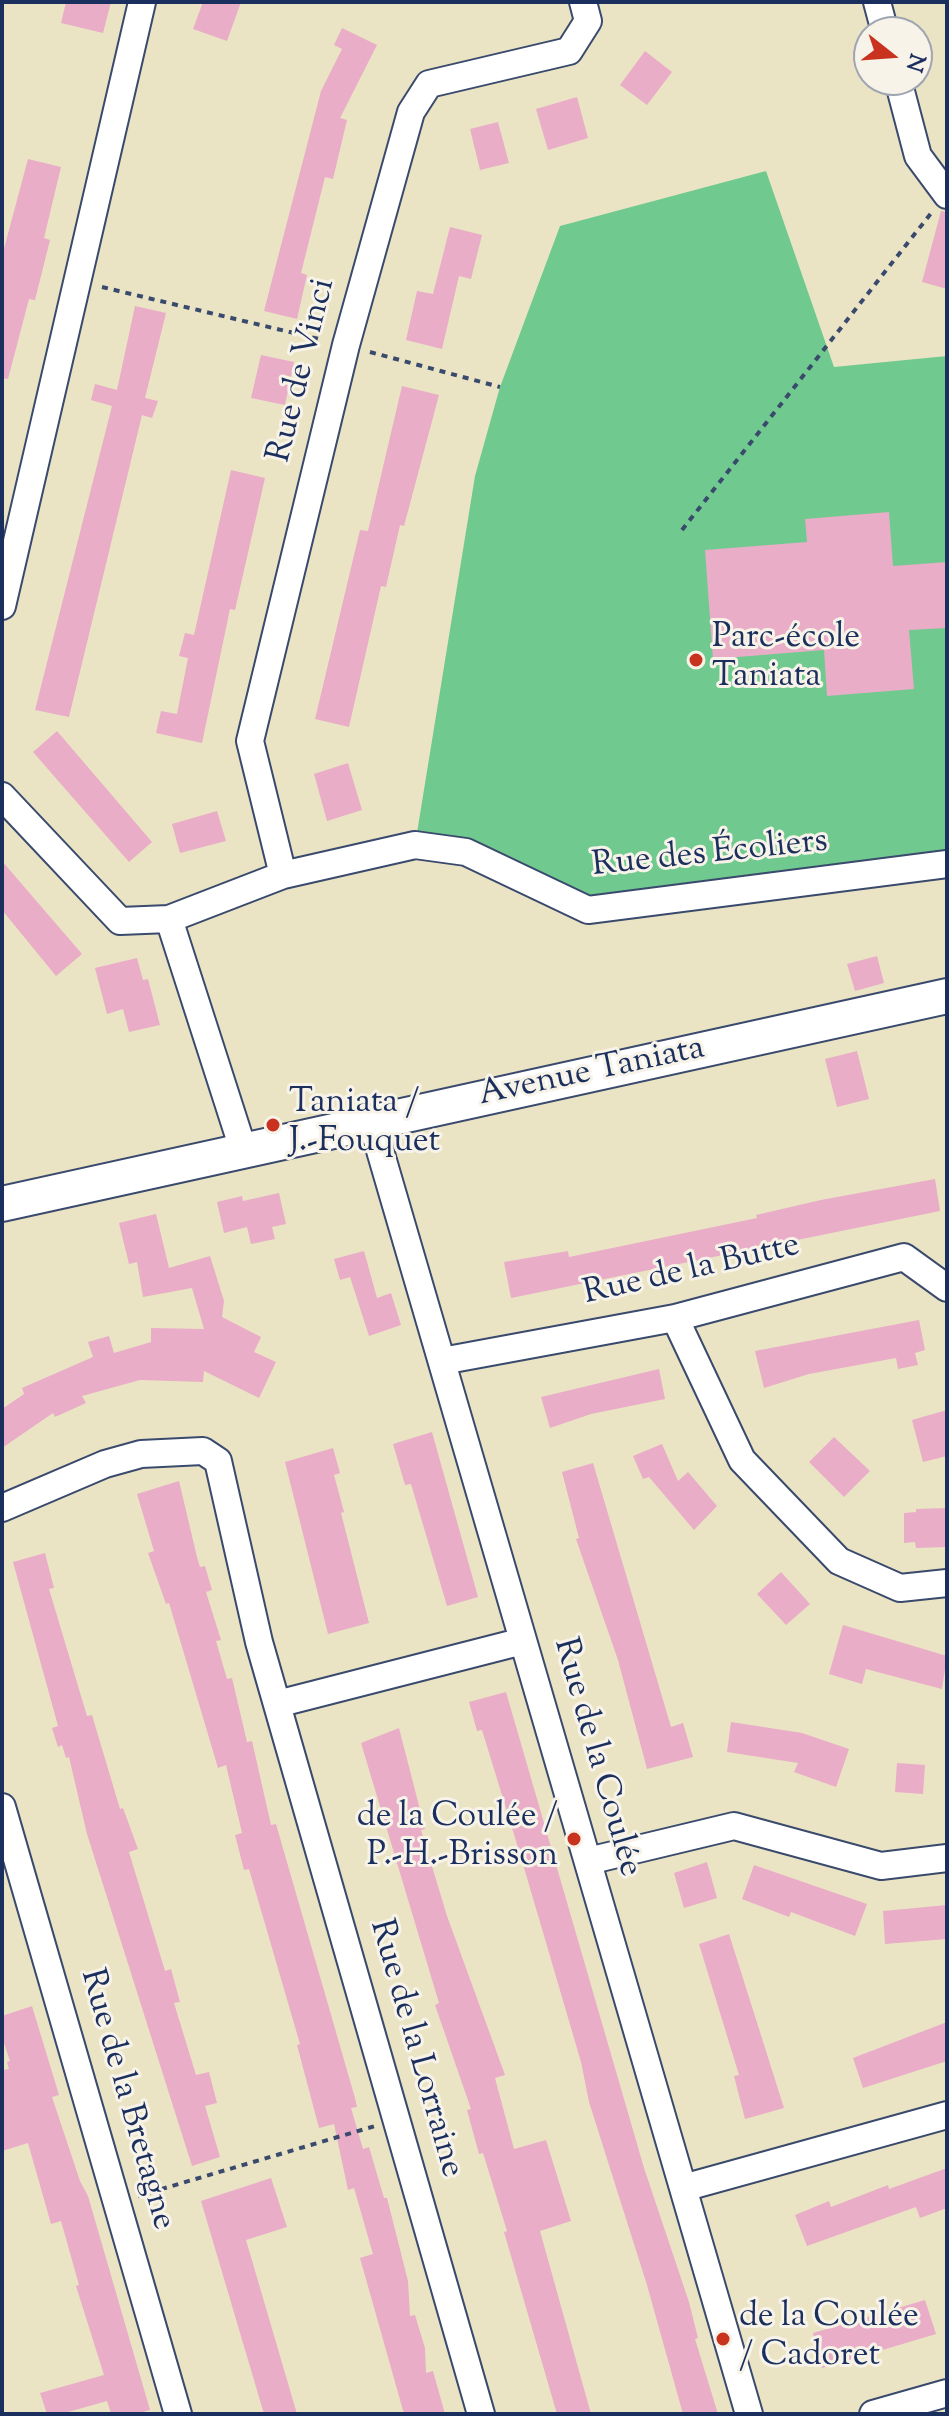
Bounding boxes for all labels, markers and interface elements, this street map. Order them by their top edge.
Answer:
north arrow [853,16,933,96]
text: N [896,49,932,76]
street label: Rue de Vinci [261,275,347,467]
place label: Parc-école Taniata [712,620,860,700]
marker: Parc-école Taniata [687,651,705,669]
street label: Rue des Écoliers [590,823,830,889]
street label: Avenue Taniata [475,1030,709,1118]
place label: Taniata / J.-Fouquet [289,1085,440,1164]
marker: Taniata / J.-Fouquet [264,1116,282,1134]
street label: Rue de la Butte [580,1227,804,1317]
street label: Rue de la Coulée [541,1634,649,1882]
place label: de la Coulée / P.-H.-Brisson [357,1799,558,1878]
marker: de la Coulée / P.-H.-Brisson [565,1830,583,1848]
street label: Rue de la Lorraine [358,1916,470,2182]
street label: Rue de la Bretagne [68,1965,182,2235]
place label: de la Coulée / Cadoret [739,2299,919,2378]
marker: de la Coulée / Cadoret [714,2330,732,2348]

